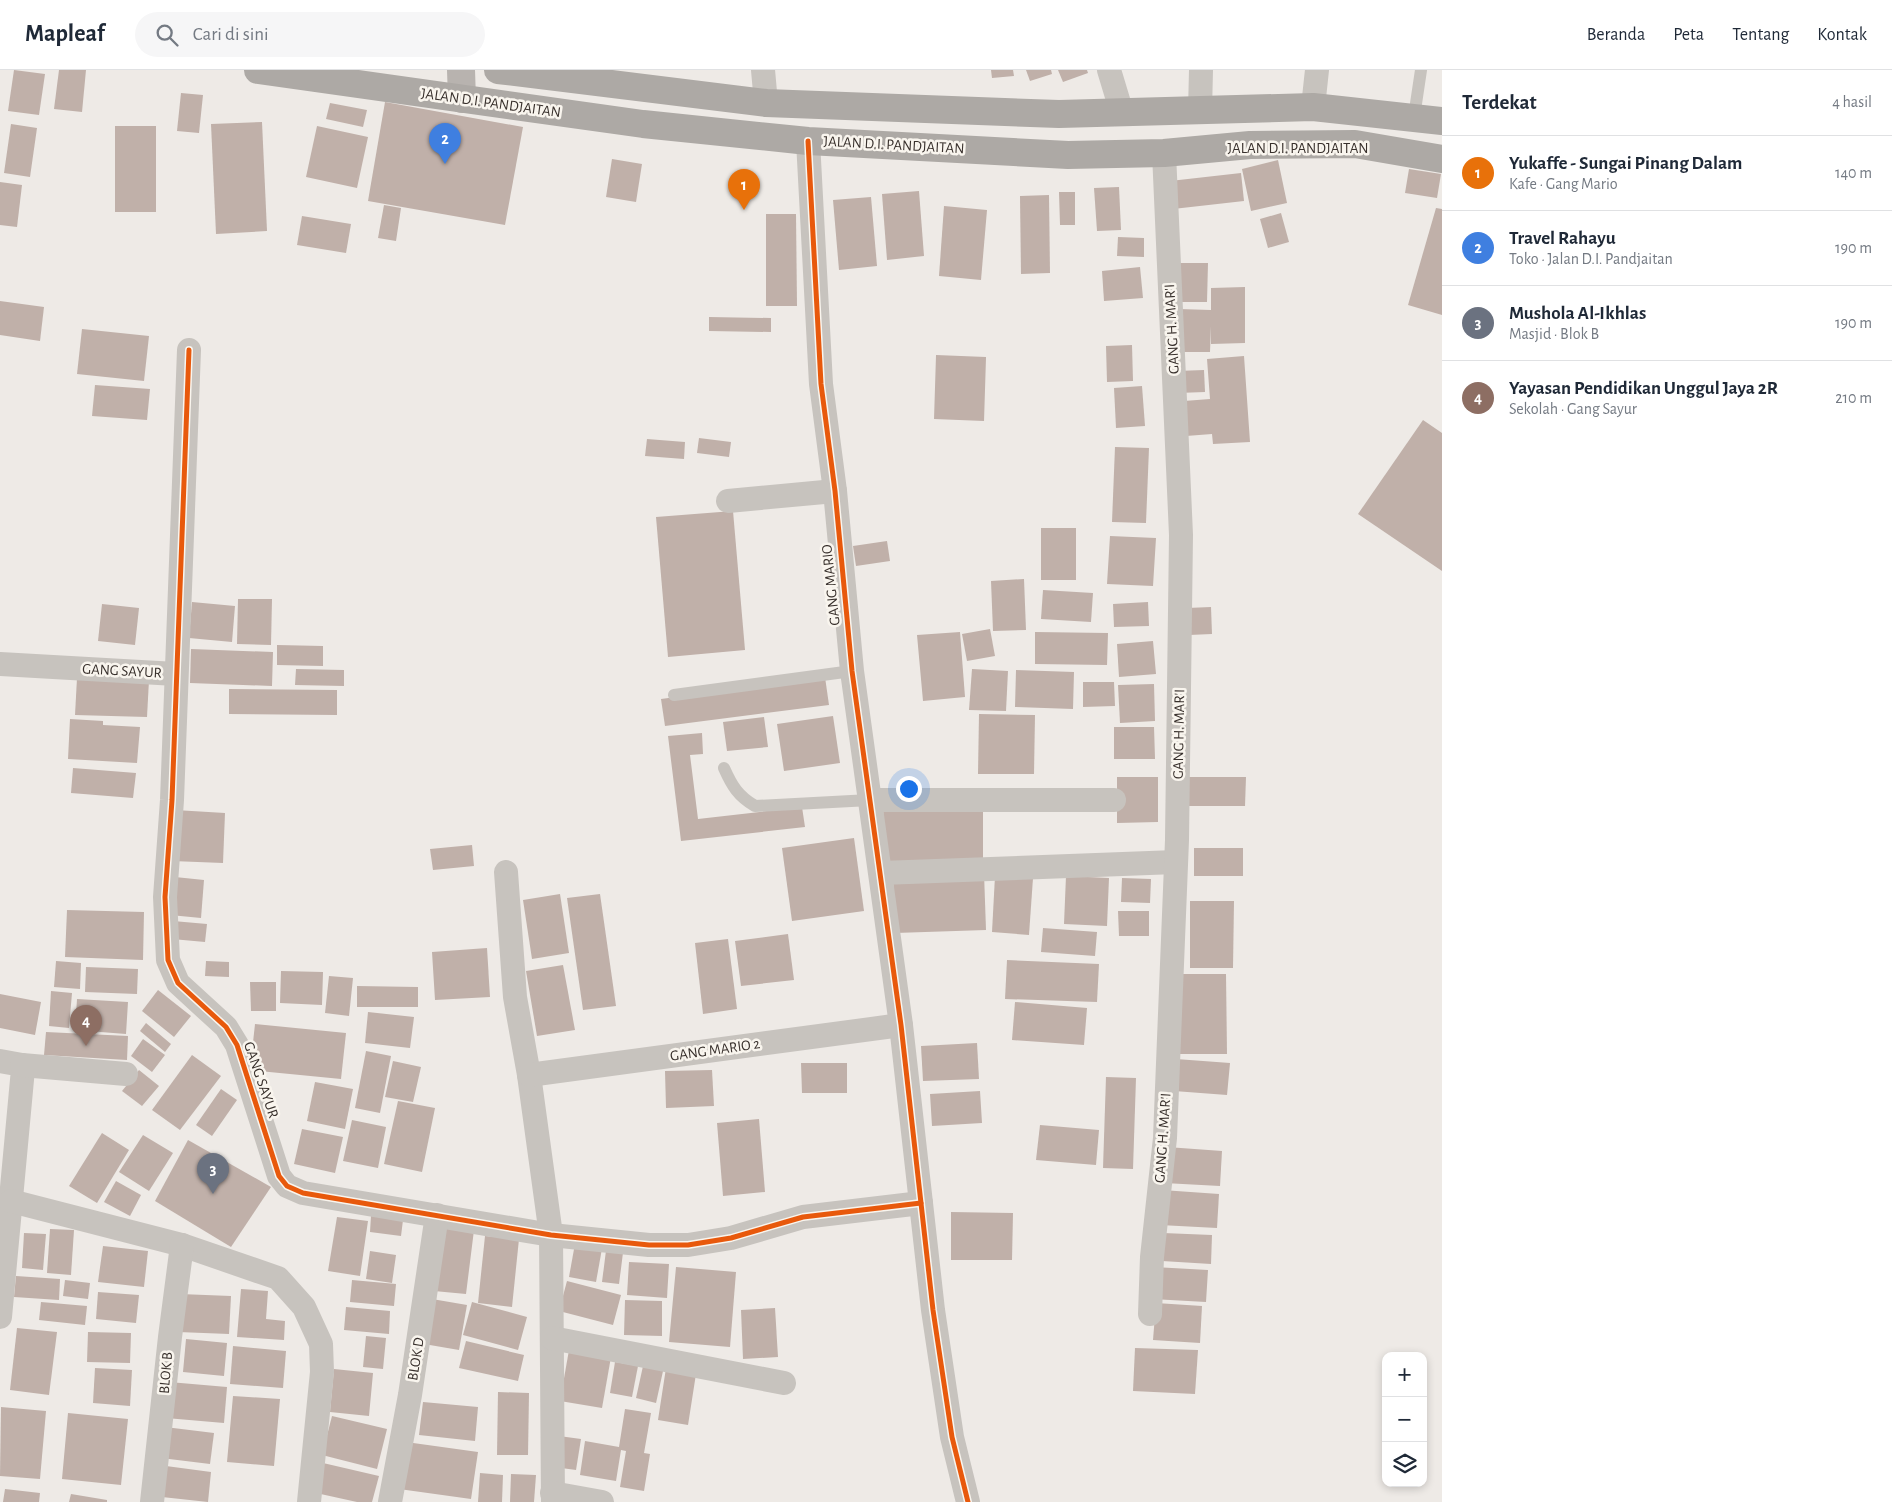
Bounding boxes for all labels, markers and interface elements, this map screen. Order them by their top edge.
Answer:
search box [135,12,485,57]
icon: search [153,21,181,49]
text: Mapleaf [25,22,105,46]
text: Cari di sini [193,25,269,44]
text: Beranda [1587,26,1645,44]
text: Peta [1673,26,1704,44]
text: Tentang [1732,26,1789,44]
text: Kontak [1817,26,1867,44]
street label: JALAN D.I. PANDJAITAN [420,86,562,120]
text: Terdekat [1462,92,1537,113]
text: 4 hasil [1832,94,1872,110]
pin: 2 [429,123,461,164]
street label: JALAN D.I. PANDJAITAN [823,134,965,156]
street label: JALAN D.I. PANDJAITAN [1227,141,1369,156]
text: Yukaffe - Sungai Pinang Dalam [1509,154,1742,173]
text: 1 [1475,165,1481,181]
text: 140 m [1835,165,1872,181]
pin: 1 [728,169,760,210]
text: Kafe · Gang Mario [1509,176,1618,192]
text: Travel Rahayu [1509,229,1616,248]
text: 2 [1474,240,1482,256]
text: 190 m [1835,240,1872,256]
text: Toko · Jalan D.I. Pandjaitan [1509,251,1673,267]
street label: GANG H. MAR'I [1162,284,1182,374]
text: Mushola Al-Ikhlas [1509,304,1646,323]
text: 3 [1475,315,1481,331]
text: 190 m [1835,315,1872,331]
text: Masjid · Blok B [1509,326,1599,342]
text: Yayasan Pendidikan Unggul Jaya 2R [1509,379,1778,398]
text: 4 [1474,390,1482,406]
text: 210 m [1835,390,1872,406]
text: Sekolah · Gang Sayur [1509,401,1637,417]
street label: GANG MARIO [819,544,843,626]
street label: GANG SAYUR [82,661,162,681]
street label: GANG H. MAR'I [1171,689,1187,779]
your location [896,776,922,802]
pin: 4 [70,1005,102,1046]
street label: GANG MARIO 2 [669,1036,761,1064]
street label: GANG SAYUR [241,1040,281,1120]
street label: GANG H. MAR'I [1152,1092,1174,1184]
pin: 3 [197,1153,229,1194]
street label: BLOK D [405,1336,427,1382]
street label: BLOK B [157,1351,175,1395]
map controls [1382,1352,1427,1487]
button: + [1382,1352,1427,1397]
button: − [1382,1397,1427,1442]
button: layers [1382,1442,1427,1487]

